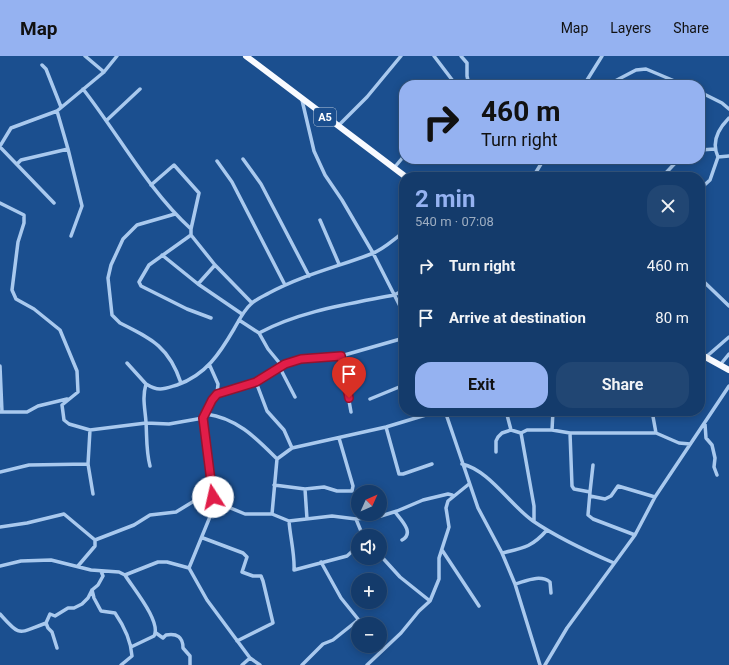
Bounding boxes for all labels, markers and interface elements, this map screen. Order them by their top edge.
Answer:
text: Map [20,17,58,40]
text: Map [561,20,588,36]
text: Layers [610,20,651,36]
text: Share [673,20,709,36]
text: 460 m [481,95,560,128]
icon: right [415,96,467,148]
road number: A5 [314,108,336,126]
text: Turn right [481,129,558,150]
text: 2 min [415,185,475,213]
button: close [647,185,689,227]
text: 540 m · 07:08 [415,214,494,229]
icon: right [415,255,437,277]
text: Turn right [449,257,515,275]
text: 460 m [647,257,689,275]
icon: arrive [415,307,437,329]
text: Arrive at destination [449,309,586,327]
text: 80 m [655,309,689,327]
pin [332,357,366,398]
button: Exit [415,362,548,408]
button: Share [556,362,689,408]
icon: arrive [338,363,360,385]
position arrow [192,476,234,518]
north arrow [351,485,387,521]
map controls [351,485,387,653]
button: sound [351,529,387,565]
button: + [351,573,387,609]
button: − [351,617,387,653]

